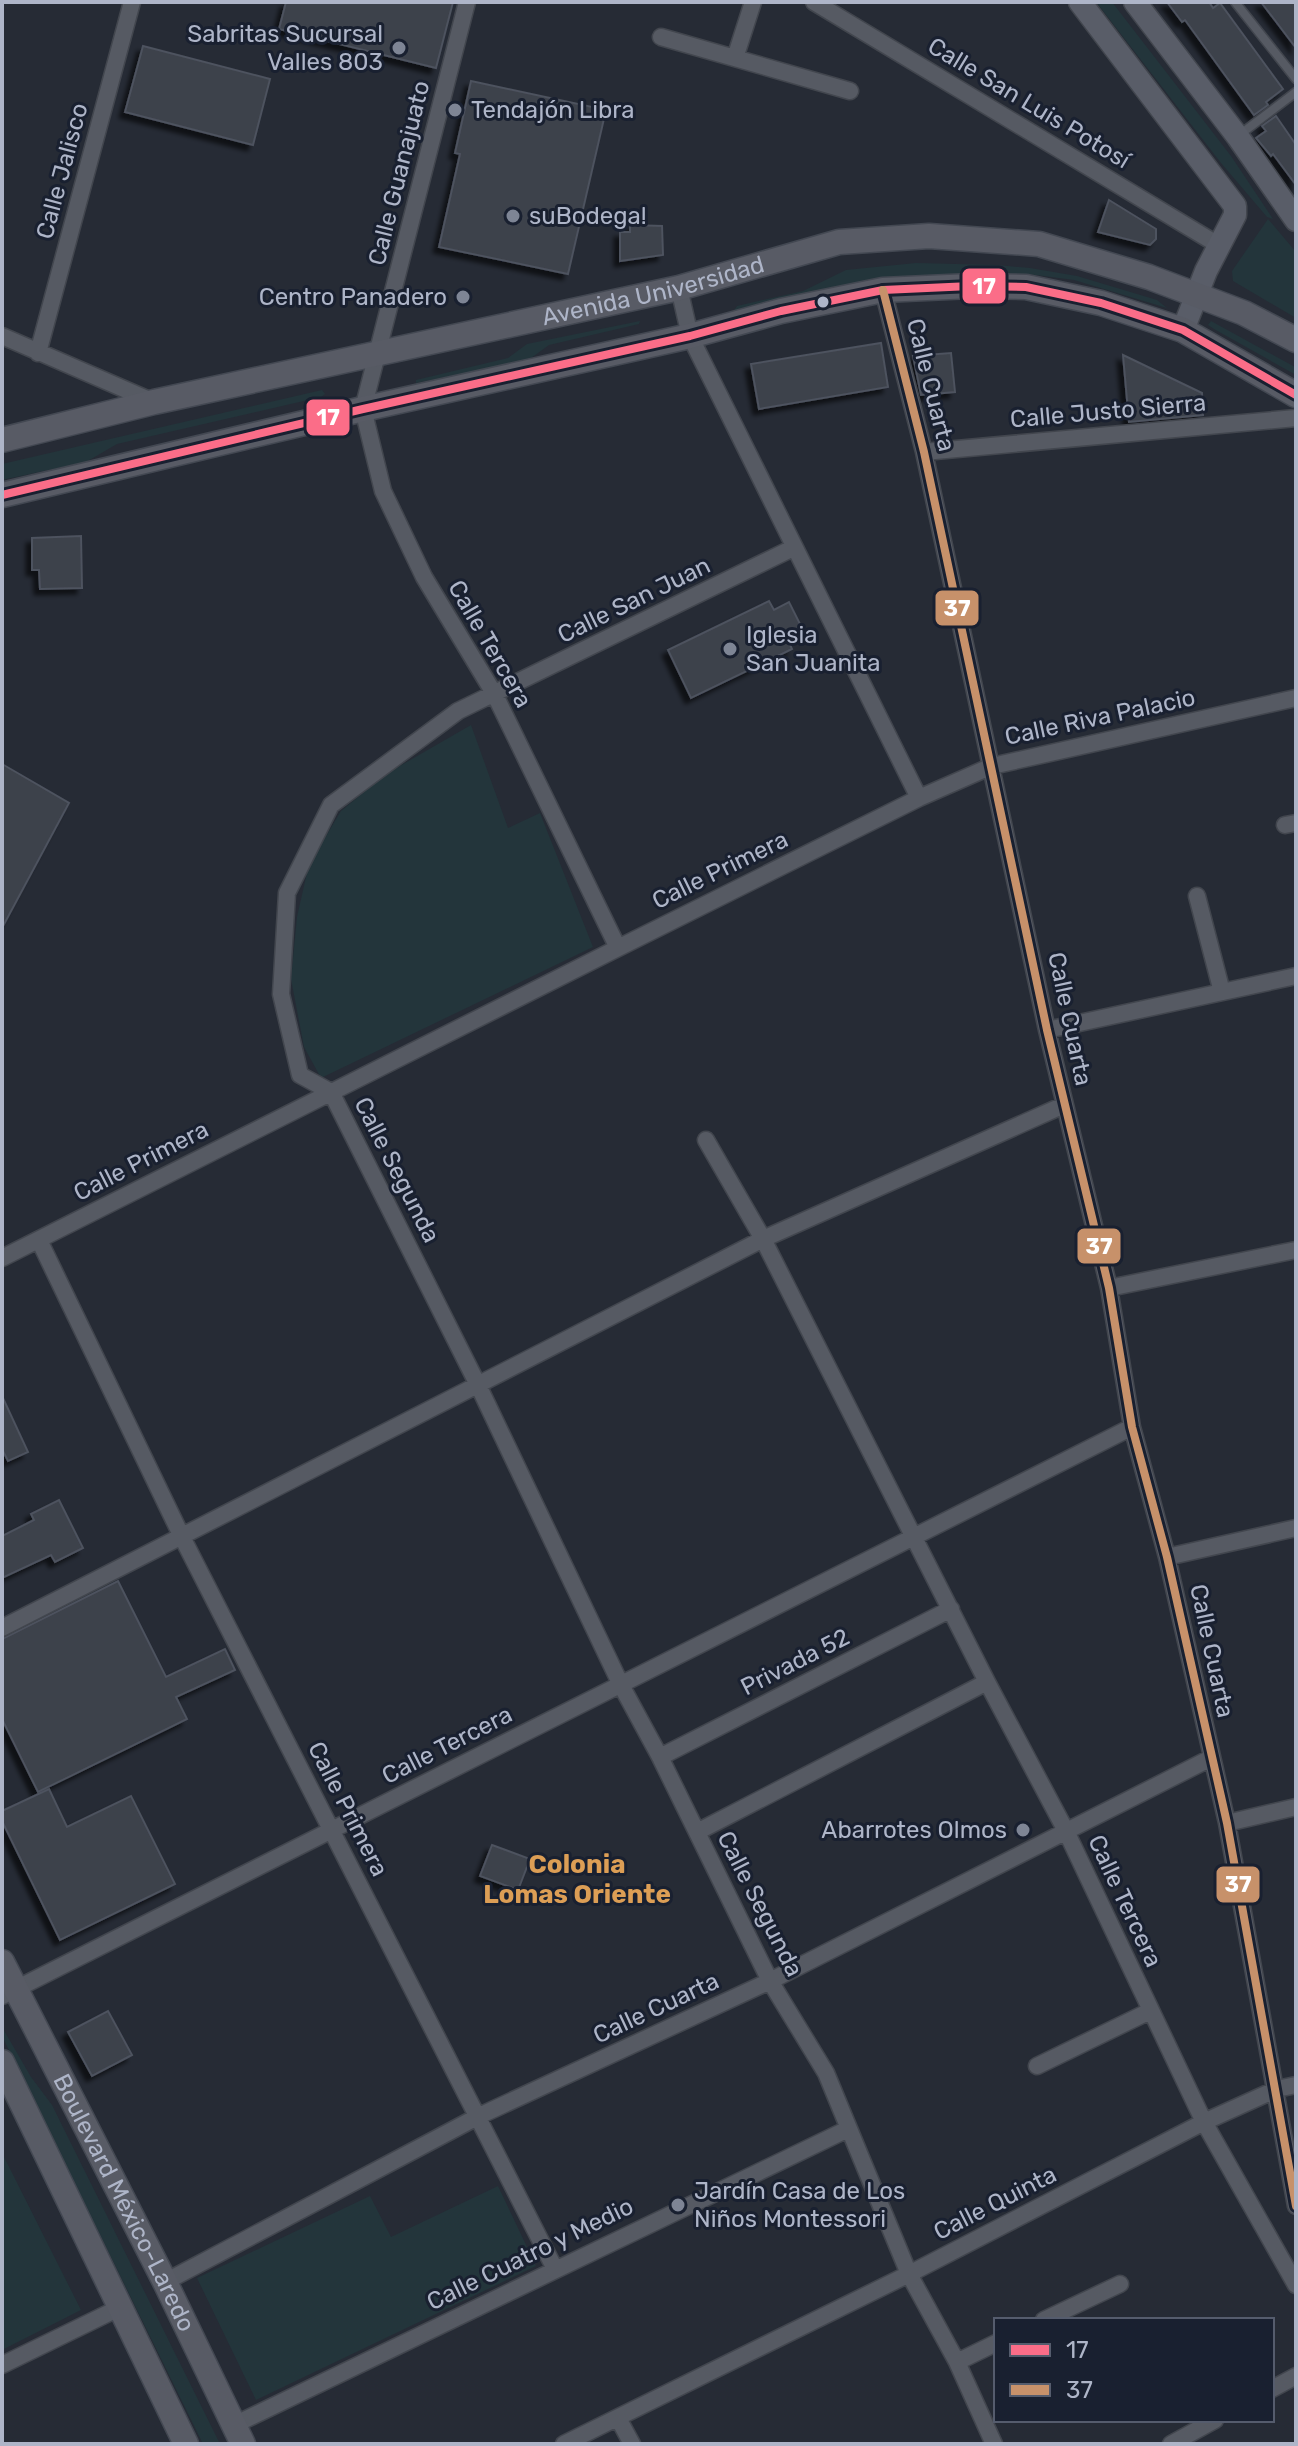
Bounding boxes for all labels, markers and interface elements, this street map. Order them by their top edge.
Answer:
place label: Sabritas Sucursal Valles 803 [187,20,383,76]
street label: Calle San Luis Potosí [923,32,1136,175]
marker: Sabritas Sucursal Valles 803 [390,39,408,57]
street label: Calle Guanajuato [363,78,435,268]
place label: Tendajón Libra [471,96,634,124]
street label: Calle Jalisco [30,100,94,242]
marker: Tendajón Libra [446,101,464,119]
place label: suBodega! [529,202,647,230]
marker: suBodega! [504,207,522,225]
street label: Avenida Universidad [539,250,767,331]
line badge: 17 [961,267,1007,305]
text: 17 [972,273,996,300]
place label: Centro Panadero [259,283,447,311]
marker: Centro Panadero [454,288,472,306]
unlabelled marker [815,294,831,310]
street label: Calle Cuarta [901,316,961,454]
street label: Calle Justo Sierra [1009,388,1207,434]
line badge: 17 [305,398,351,437]
text: 17 [316,404,340,431]
street label: Calle San Juan [553,551,715,649]
street label: Calle Tercera [442,575,538,713]
line badge: 37 [934,589,980,627]
text: 37 [943,595,971,622]
place label: Iglesia San Juanita [746,621,880,677]
marker: Iglesia San Juanita [721,640,739,658]
street label: Calle Riva Palacio [1002,683,1198,751]
street label: Calle Primera [648,825,792,915]
street label: Calle Cuarta [1042,950,1098,1088]
street label: Calle Segunda [348,1093,446,1247]
street label: Calle Primera [69,1115,213,1207]
line badge: 37 [1076,1227,1122,1265]
text: 37 [1085,1233,1113,1260]
street label: Calle Cuarta [1184,1582,1240,1720]
street label: Privada 52 [736,1623,854,1701]
street label: Calle Tercera [377,1700,517,1790]
street label: Calle Primera [302,1737,394,1881]
place label: Abarrotes Olmos [821,1816,1007,1844]
marker: Abarrotes Olmos [1014,1821,1032,1839]
street label: Calle Segunda [711,1827,809,1981]
street label: Calle Tercera [1082,1831,1168,1971]
district label: Colonia Lomas Oriente [483,1849,671,1910]
line badge: 37 [1215,1865,1261,1904]
text: 37 [1224,1871,1252,1898]
street label: Calle Cuarta [589,1967,723,2049]
street label: Boulevard México-Laredo [47,2069,201,2336]
street label: Calle Quinta [929,2160,1061,2246]
place label: Jardín Casa de Los Niños Montessori [694,2177,905,2233]
street label: Calle Cuatro y Medio [422,2192,638,2316]
marker: Jardín Casa de Los Niños Montessori [669,2196,687,2214]
legend [994,2318,1274,2422]
text: 17 [1066,2336,1089,2364]
text: 37 [1066,2376,1093,2404]

